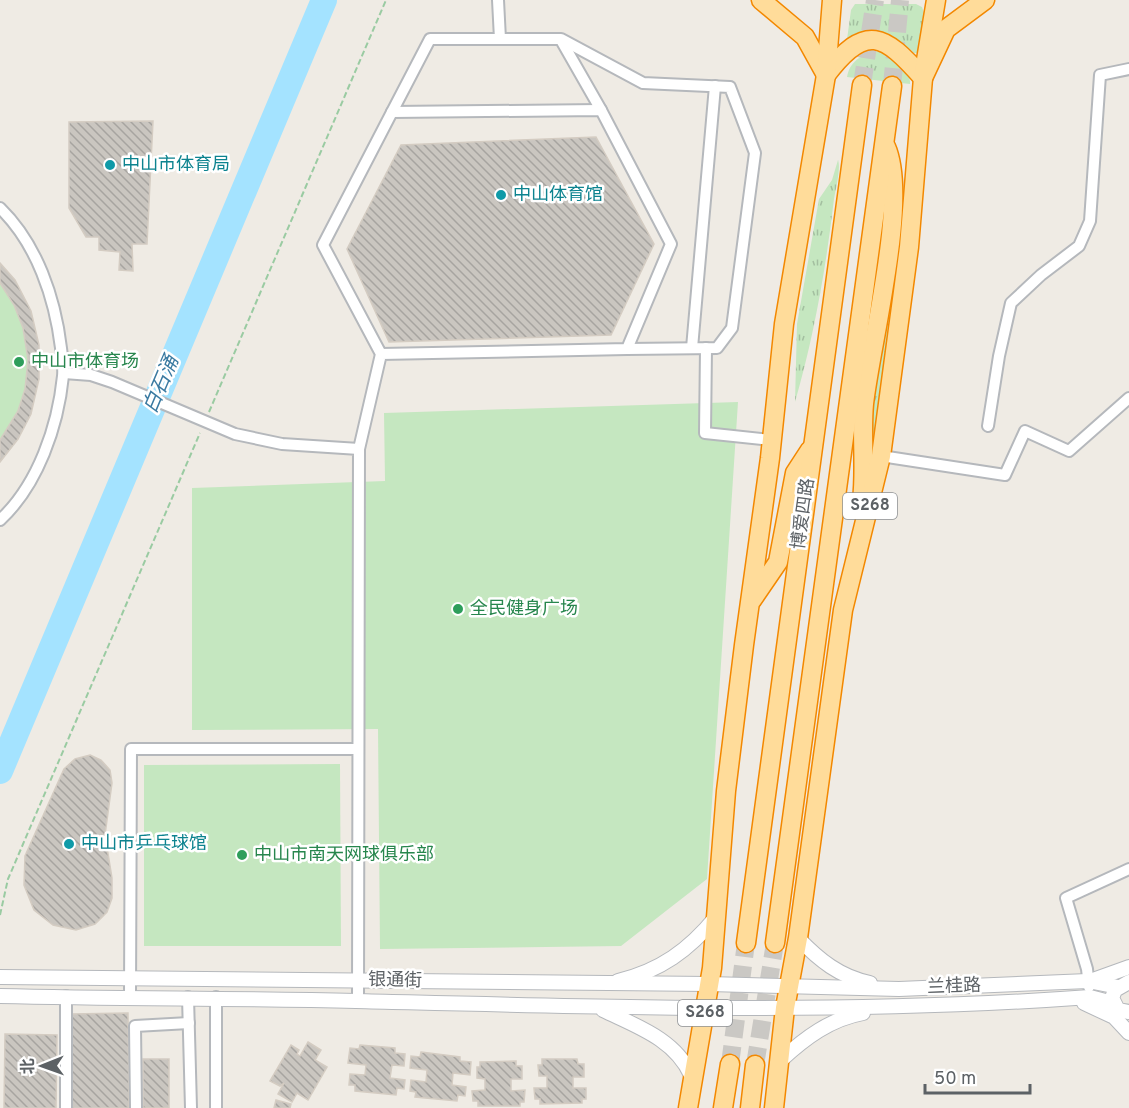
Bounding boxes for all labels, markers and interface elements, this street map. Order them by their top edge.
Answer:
place label: 中山市体育局 [122,154,230,177]
marker: 中山市体育局 [103,158,117,172]
place label: 中山体育馆 [513,184,603,207]
marker: 中山体育馆 [494,188,508,202]
water label: 白石涌 [138,350,186,418]
place label: 中山市体育场 [31,351,139,374]
marker: 中山市体育场 [12,355,26,369]
street label: 博爱四路 [788,477,820,551]
road number: S268 [843,493,897,519]
place label: 全民健身广场 [470,598,578,621]
marker: 全民健身广场 [451,602,465,616]
place label: 中山市乒乓球馆 [81,833,207,856]
marker: 中山市乒乓球馆 [62,837,76,851]
place label: 中山市南天网球俱乐部 [254,844,434,867]
marker: 中山市南天网球俱乐部 [235,848,249,862]
street label: 银通街 [368,969,422,993]
street label: 兰桂路 [927,975,981,999]
road number: S268 [678,1000,732,1026]
north arrow [12,1036,72,1096]
scale bar [925,1057,1030,1095]
text: 北 [19,1058,39,1074]
text: 50 m [934,1068,976,1091]

